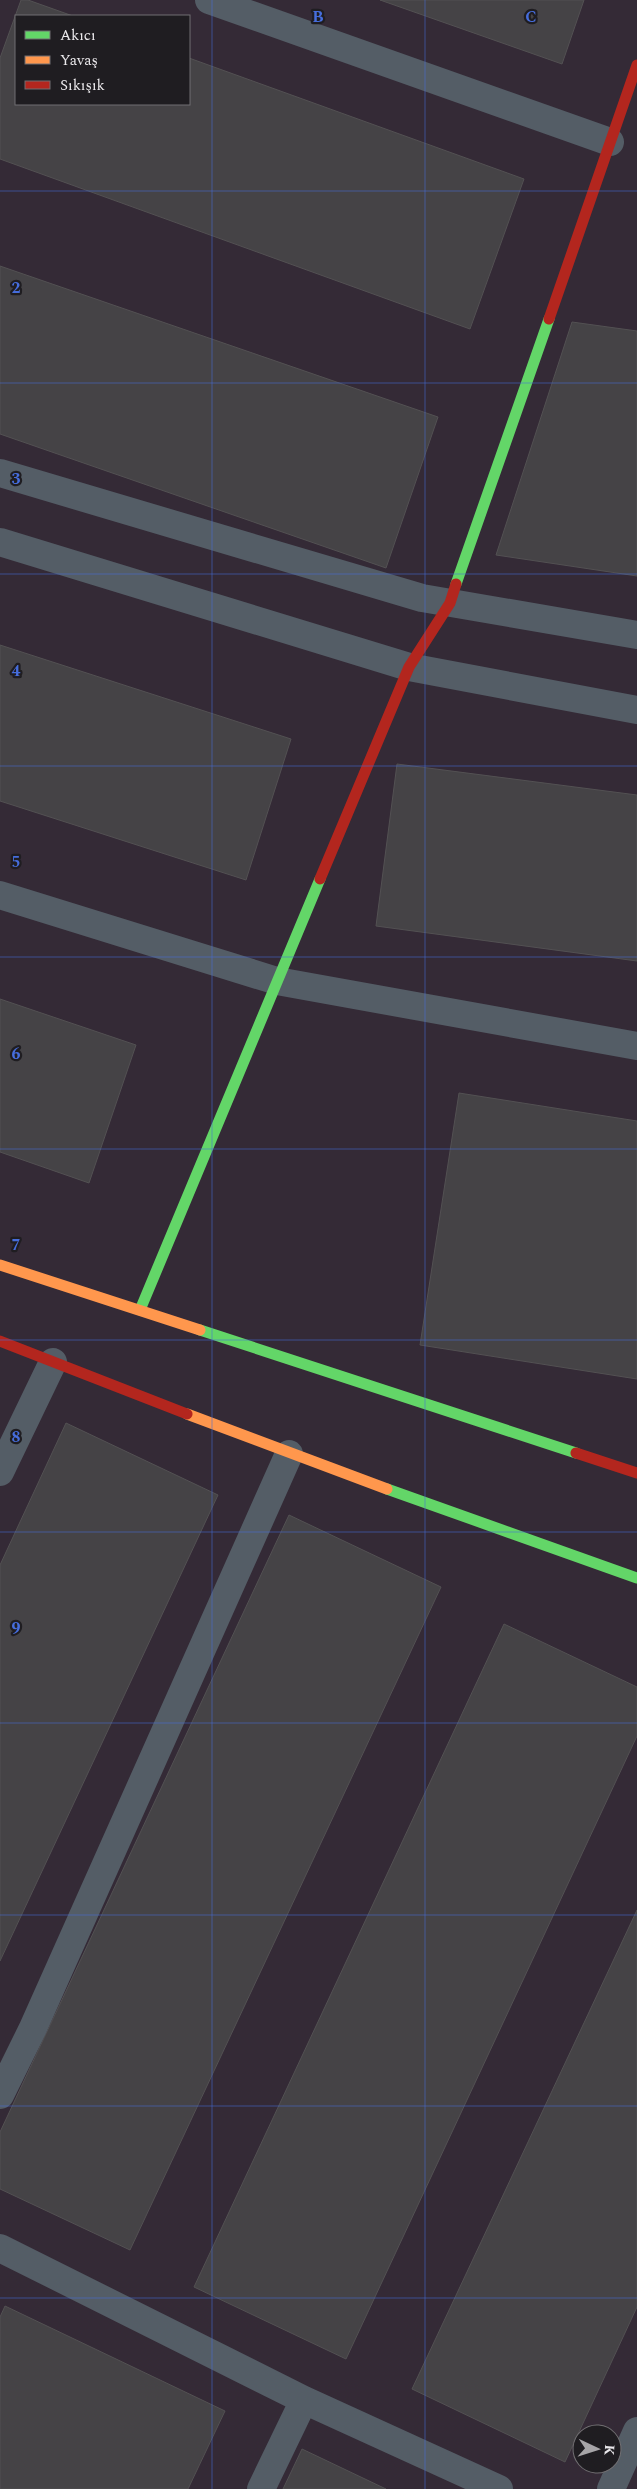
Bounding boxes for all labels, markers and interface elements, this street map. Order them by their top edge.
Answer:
text: B [312,5,324,29]
text: C [525,5,537,29]
legend [15,15,190,105]
text: Akıcı [60,24,96,47]
text: Yavaş [60,49,98,72]
text: Sıkışık [60,74,105,97]
text: 2 [12,276,21,300]
text: 3 [12,467,21,491]
text: 4 [12,659,21,683]
text: 5 [12,850,20,874]
text: 6 [12,1042,21,1066]
text: 7 [12,1233,21,1257]
text: 8 [12,1425,21,1449]
text: 9 [12,1616,21,1640]
north arrow [572,2424,622,2474]
text: K [599,2444,620,2456]

